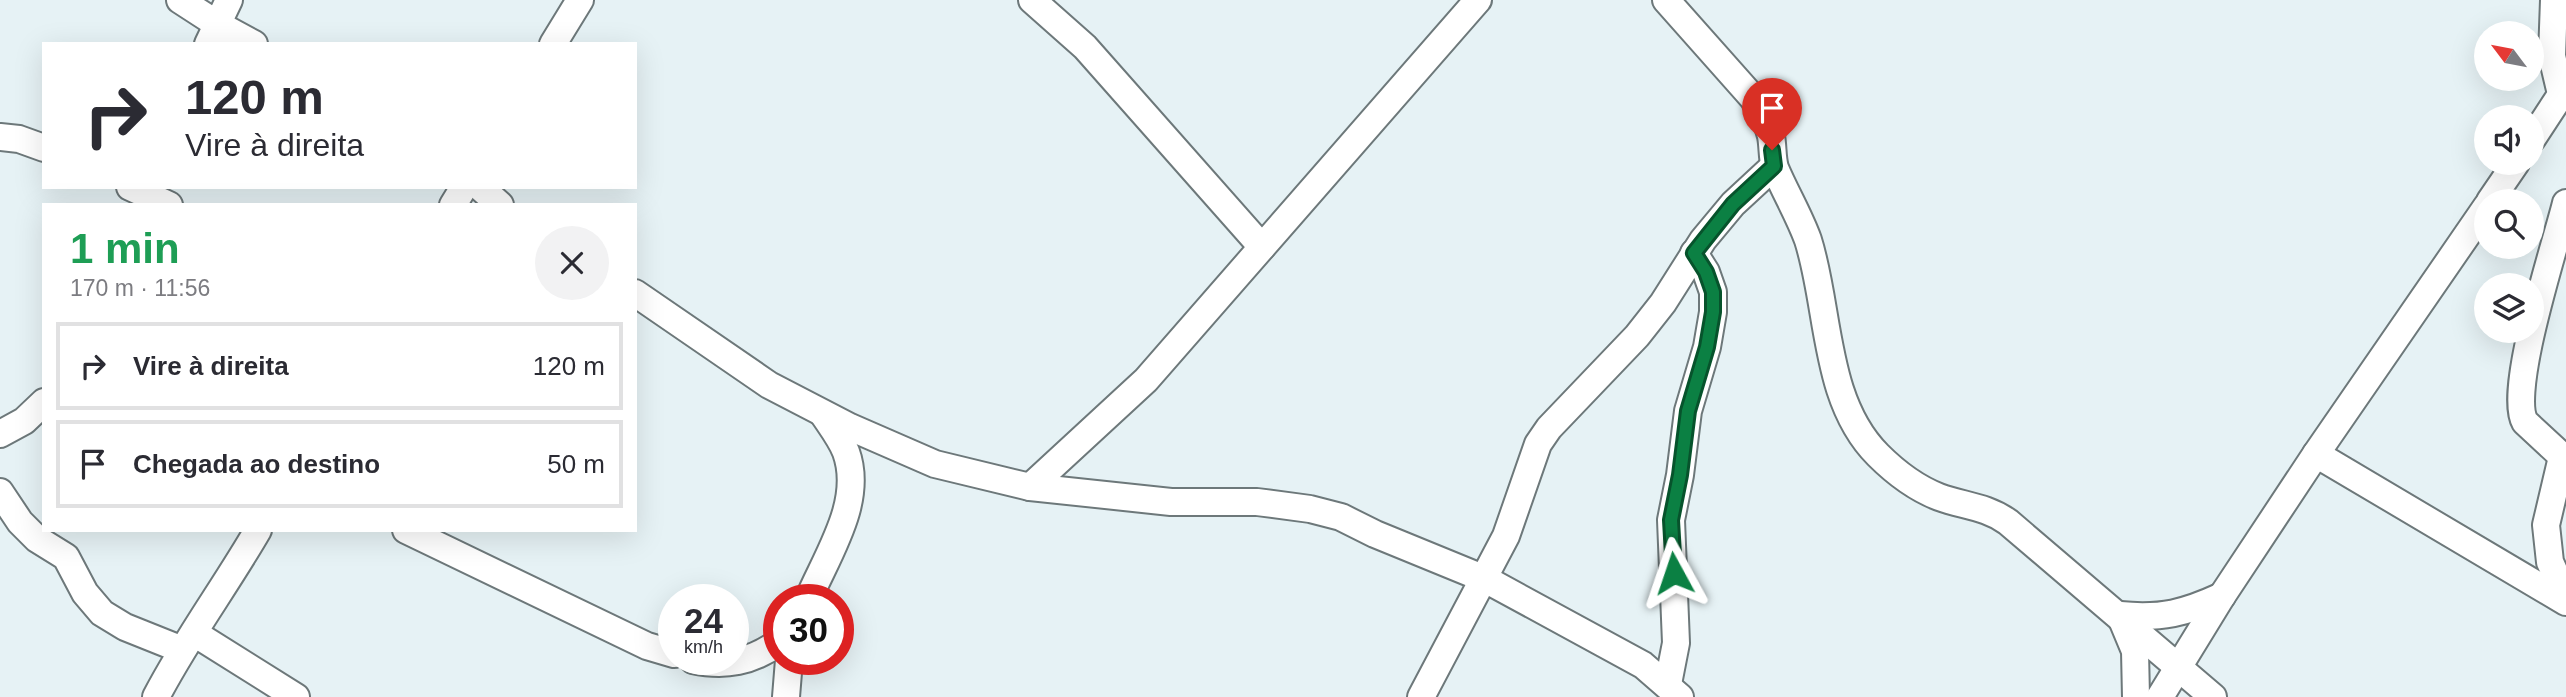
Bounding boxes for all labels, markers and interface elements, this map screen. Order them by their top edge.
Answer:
north arrow [2474,21,2544,91]
map controls [2474,21,2544,343]
icon: right [70,70,161,161]
text: 120 m [185,70,324,124]
pin [1742,78,1802,150]
icon: arrive [1753,89,1791,127]
button: sound [2474,105,2544,175]
text: Vire à direita [185,127,364,163]
button: search [2474,189,2544,259]
text: 1 min [70,225,180,272]
button: close [535,226,609,300]
button: layers [2474,273,2544,343]
text: 170 m · 11:56 [70,275,210,301]
icon: right [74,347,112,385]
text: Vire à direita [133,351,289,381]
text: 120 m [533,351,605,381]
icon: arrive [74,445,112,483]
text: Chegada ao destino [133,449,380,479]
text: 50 m [547,449,605,479]
position arrow [1637,536,1711,610]
speed limit sign: 30 [763,584,854,675]
text: 24 [684,601,723,640]
text: km/h [684,637,723,657]

